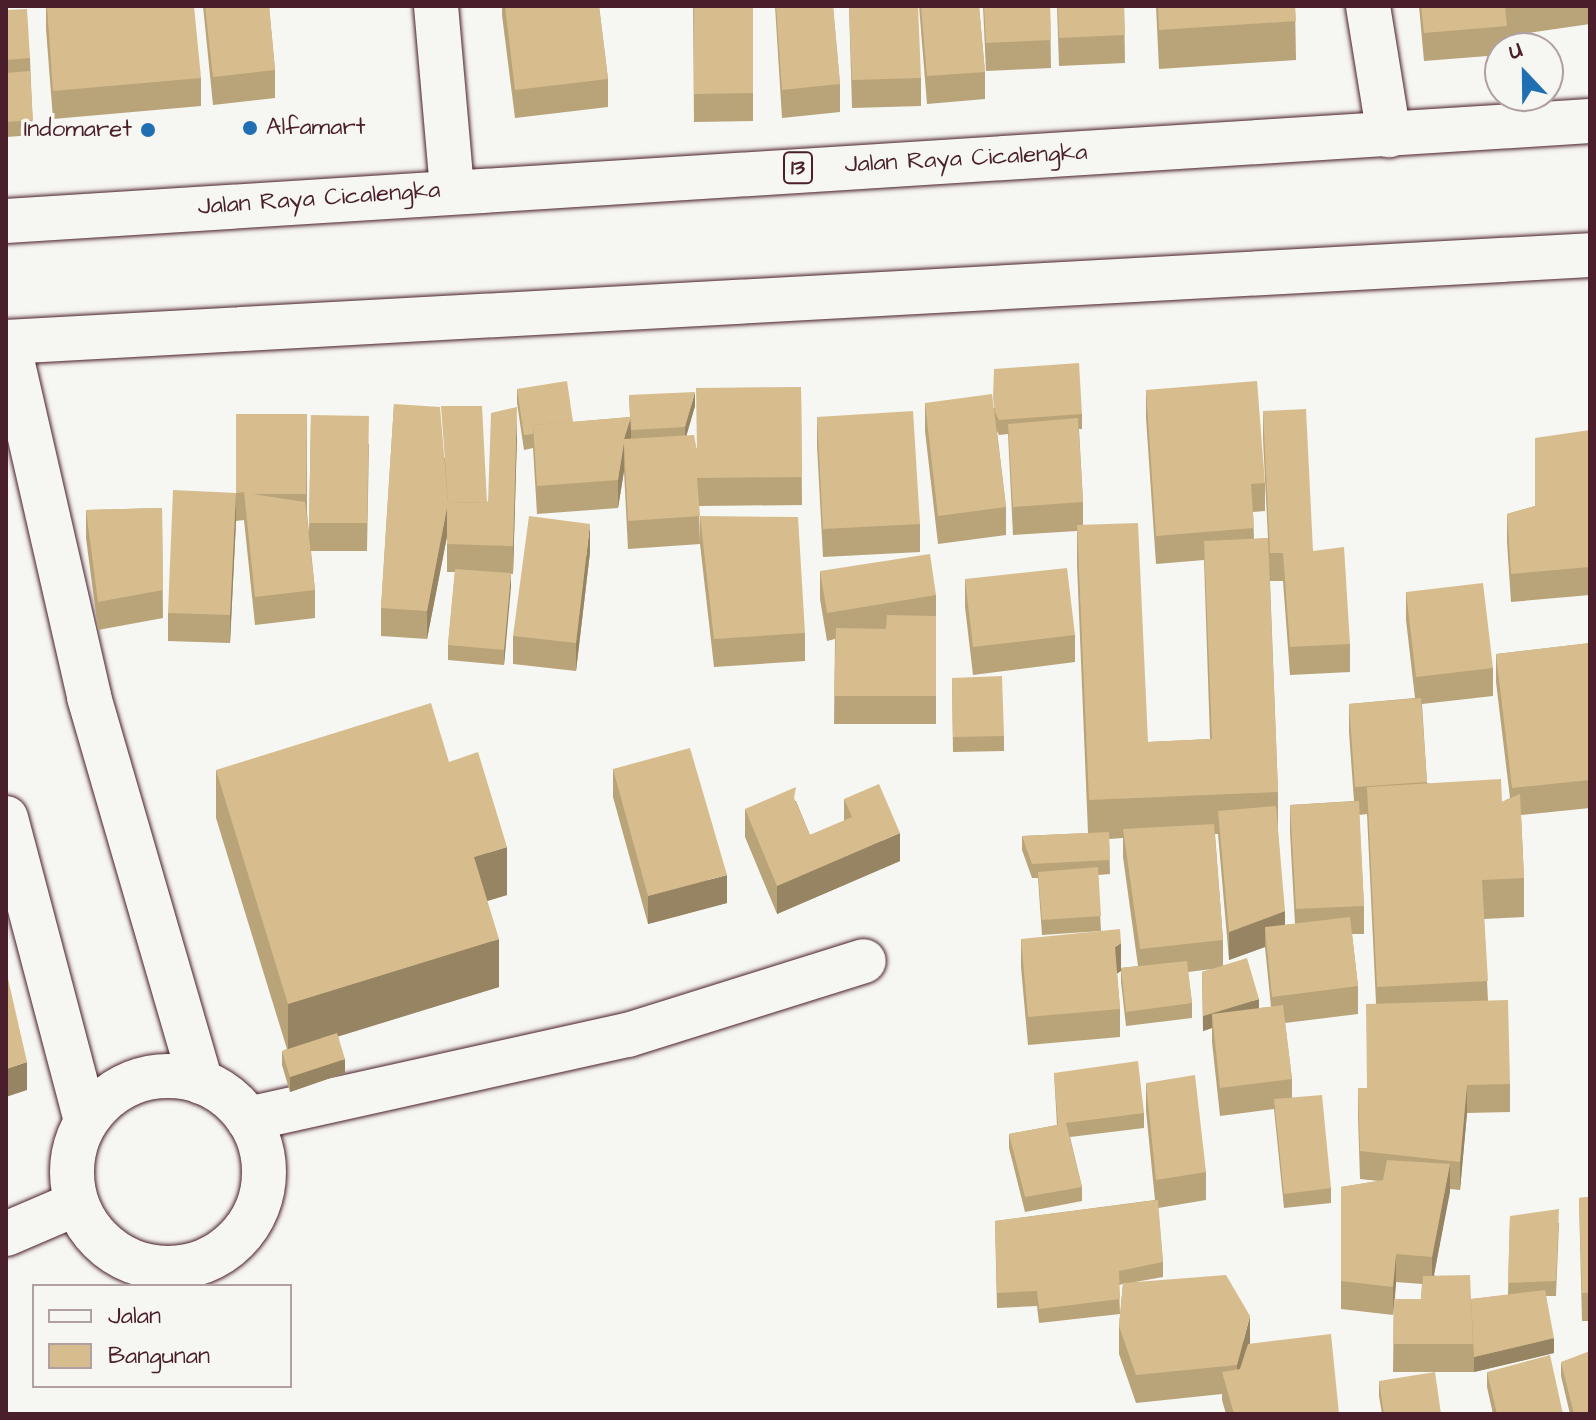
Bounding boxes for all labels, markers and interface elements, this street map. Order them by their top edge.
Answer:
north arrow [1484,32,1564,112]
text: U [1504,34,1527,68]
place label: Alfamart [266,114,365,142]
place label: Indomaret [24,116,132,144]
marker: Alfamart [241,119,259,137]
marker: Indomaret [139,121,157,139]
street label: Jalan Raya Cicalengka [844,138,1088,180]
road number: 13 [782,150,814,186]
street label: Jalan Raya Cicalengka [197,176,441,222]
legend [32,1284,292,1388]
text: Jalan [108,1299,161,1333]
text: Bangunan [108,1339,210,1373]

